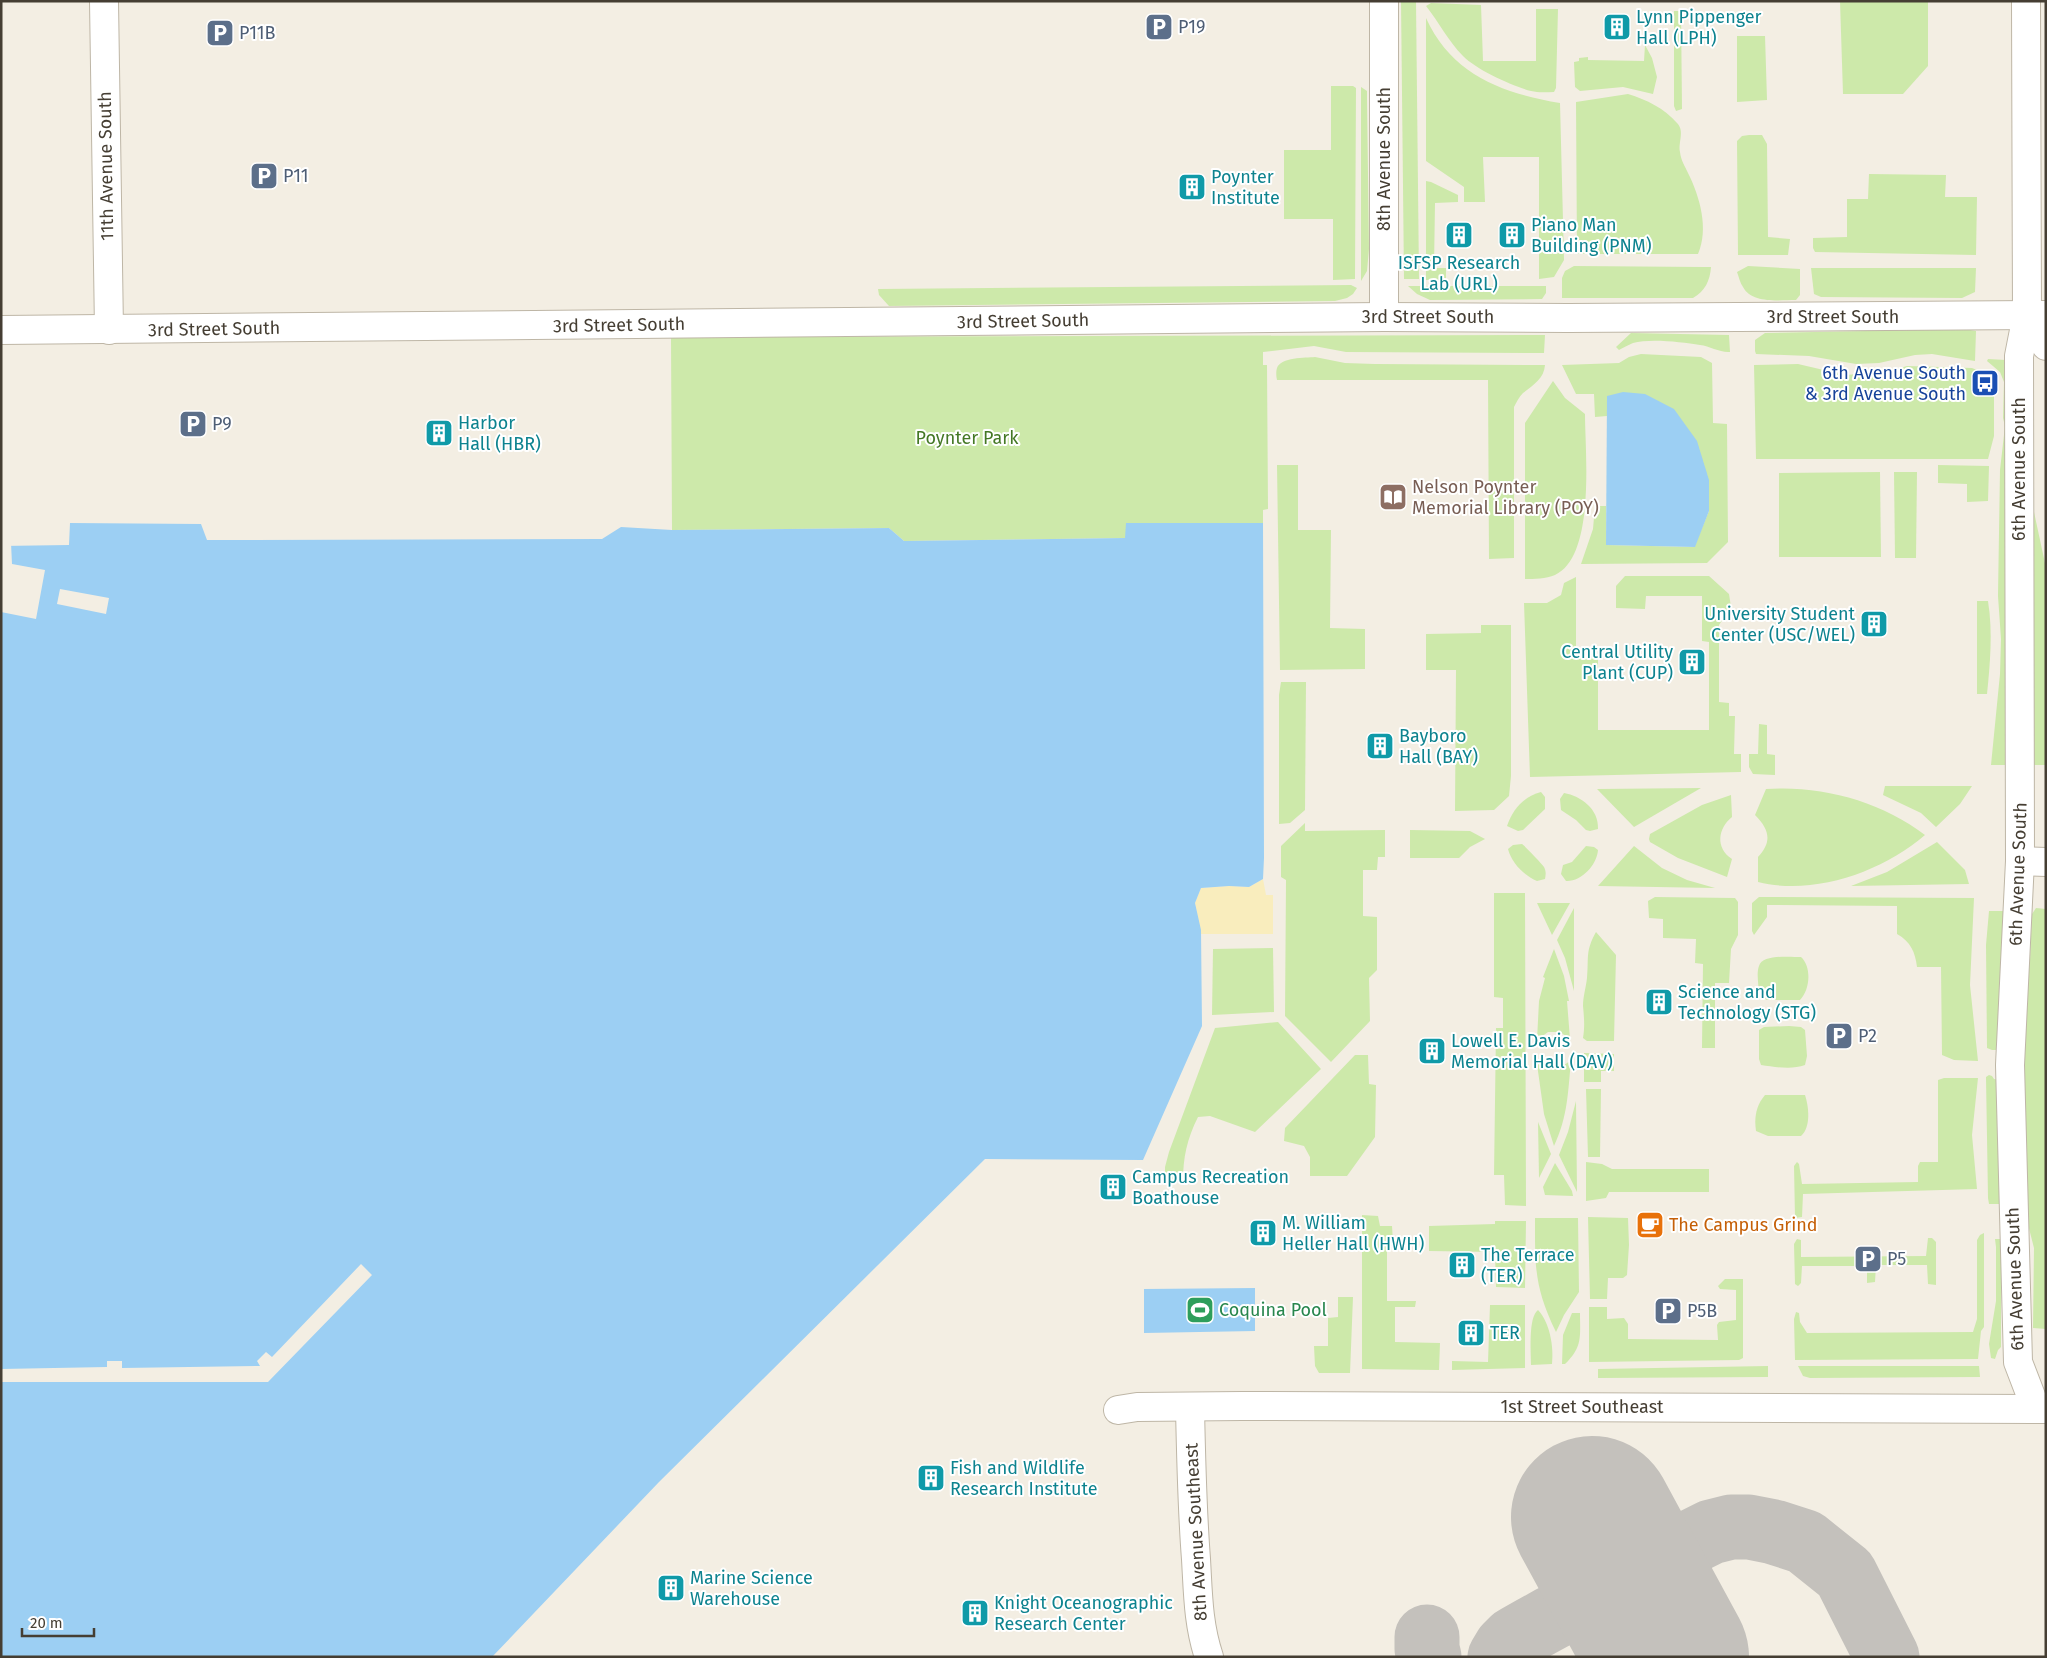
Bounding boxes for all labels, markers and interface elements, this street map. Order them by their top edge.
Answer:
place label: Lynn Pippenger Hall (LPH) [1636,6,1762,49]
parking icon: P19 [1144,12,1174,42]
building icon: Lynn Pippenger Hall (LPH) [1602,12,1632,42]
place label: P19 [1178,16,1205,38]
parking icon: P11B [205,18,235,48]
place label: P11B [239,22,276,44]
street label: 8th Avenue South [1373,87,1395,231]
street label: 11th Avenue South [94,91,118,241]
parking icon: P11 [249,161,279,191]
place label: P11 [283,165,309,187]
place label: Poynter Institute [1211,166,1280,209]
building icon: Poynter Institute [1177,172,1207,202]
place label: Piano Man Building (PNM) [1531,214,1652,257]
building icon: ISFSP Research Lab (URL) [1444,220,1474,250]
building icon: Piano Man Building (PNM) [1497,220,1527,250]
place label: ISFSP Research Lab (URL) [1398,252,1520,295]
street label: 3rd Street South [1362,306,1494,328]
street label: 3rd Street South [1767,306,1899,328]
street label: 3rd Street South [957,309,1089,333]
street label: 3rd Street South [553,313,685,337]
street label: 3rd Street South [148,317,280,341]
place label: 6th Avenue South & 3rd Avenue South [1805,362,1966,405]
bus stop icon: 6th Avenue South & 3rd Avenue South [1970,368,2000,398]
street label: 6th Avenue South [2008,397,2030,541]
parking icon: P9 [178,409,208,439]
place label: Harbor Hall (HBR) [458,412,541,455]
place label: P9 [212,413,232,435]
building icon: Harbor Hall (HBR) [424,418,454,448]
park label: Poynter Park [916,427,1019,449]
place label: Nelson Poynter Memorial Library (POY) [1412,476,1599,519]
library icon: Nelson Poynter Memorial Library (POY) [1378,482,1408,512]
place label: University Student Center (USC/WEL) [1704,603,1855,646]
building icon: University Student Center (USC/WEL) [1859,609,1889,639]
place label: Central Utility Plant (CUP) [1561,641,1673,684]
building icon: Central Utility Plant (CUP) [1677,647,1707,677]
place label: Bayboro Hall (BAY) [1399,725,1478,768]
building icon: Bayboro Hall (BAY) [1365,731,1395,761]
street label: 6th Avenue South [2004,802,2032,946]
place label: Science and Technology (STG) [1678,981,1816,1024]
building icon: Science and Technology (STG) [1644,987,1674,1017]
parking icon: P2 [1824,1021,1854,1051]
place label: P2 [1858,1025,1877,1047]
place label: Lowell E. Davis Memorial Hall (DAV) [1451,1030,1613,1073]
building icon: Lowell E. Davis Memorial Hall (DAV) [1417,1036,1447,1066]
place label: Campus Recreation Boathouse [1132,1166,1289,1209]
building icon: Campus Recreation Boathouse [1098,1172,1128,1202]
street label: 6th Avenue South [2001,1207,2029,1351]
cafe icon: The Campus Grind [1635,1210,1665,1240]
place label: M. William Heller Hall (HWH) [1282,1212,1424,1255]
place label: The Campus Grind [1669,1214,1818,1236]
building icon: M. William Heller Hall (HWH) [1248,1218,1278,1248]
place label: The Terrace (TER) [1481,1244,1575,1287]
parking icon: P5 [1853,1244,1883,1274]
place label: P5 [1887,1248,1906,1270]
building icon: The Terrace (TER) [1447,1250,1477,1280]
sports icon: Coquina Pool [1185,1295,1215,1325]
parking icon: P5B [1653,1296,1683,1326]
place label: Coquina Pool [1219,1299,1327,1321]
place label: P5B [1687,1300,1717,1322]
building icon: TER [1456,1318,1486,1348]
place label: TER [1490,1322,1520,1344]
street label: 1st Street Southeast [1500,1396,1664,1418]
street label: 8th Avenue Southeast [1180,1442,1212,1622]
place label: Fish and Wildlife Research Institute [950,1457,1097,1500]
building icon: Fish and Wildlife Research Institute [916,1463,946,1493]
place label: Marine Science Warehouse [690,1567,813,1610]
building icon: Marine Science Warehouse [656,1573,686,1603]
place label: Knight Oceanographic Research Center [994,1592,1173,1635]
building icon: Knight Oceanographic Research Center [960,1598,990,1628]
scale bar [22,1606,95,1638]
text: 20 m [30,1614,63,1632]

